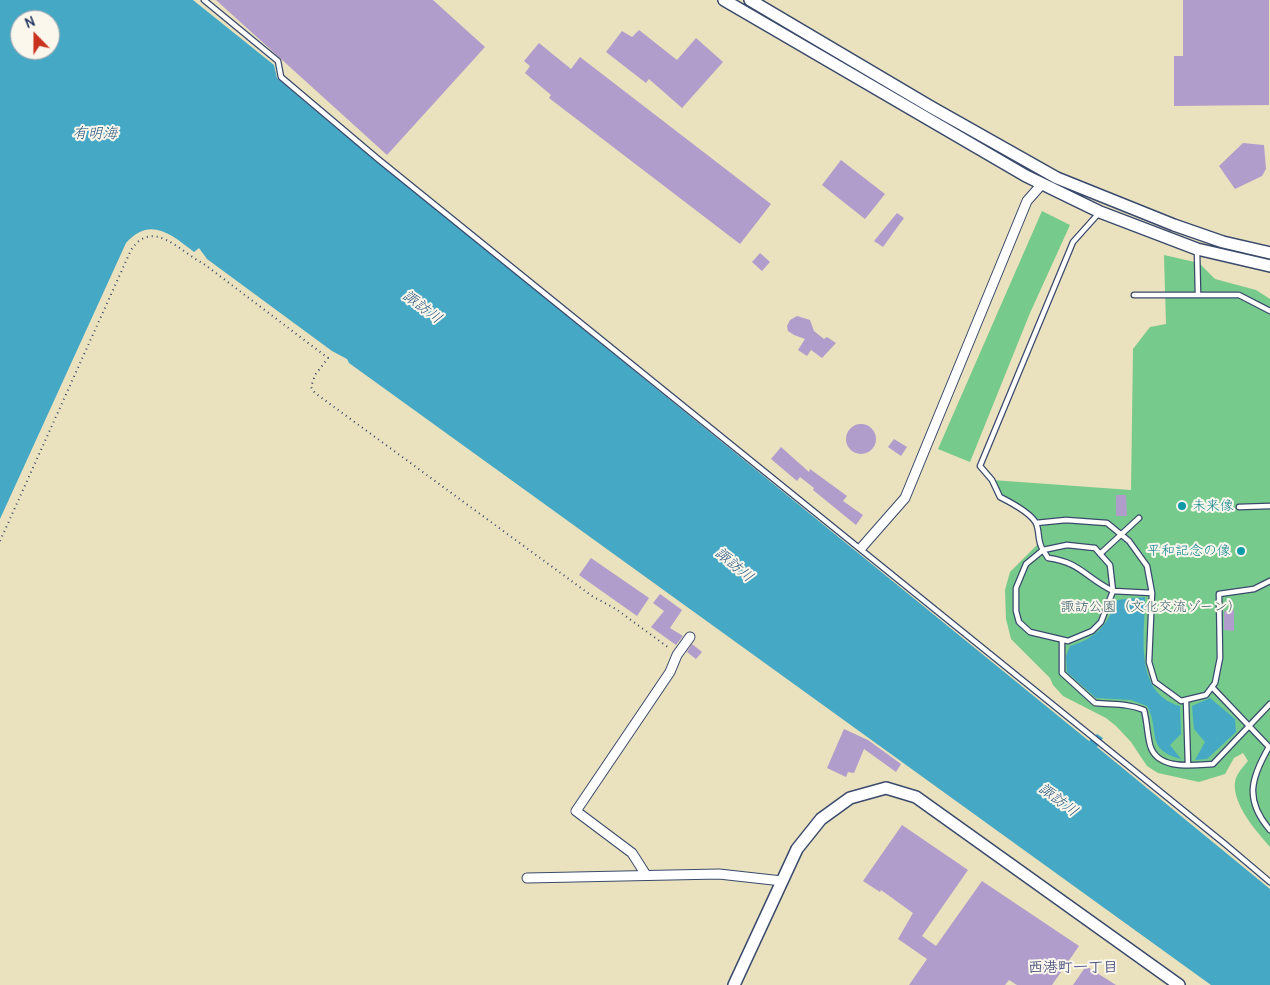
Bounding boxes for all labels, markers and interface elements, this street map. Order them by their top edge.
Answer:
north arrow [10,10,60,60]
text: N [22,12,38,32]
water label: 有明海 [73,125,117,143]
water label: 諏訪川 [399,286,445,328]
place label: 未来像 [1192,498,1234,514]
marker: 未来像 [1176,500,1188,512]
place label: 平和記念の像 [1147,543,1231,559]
water label: 諏訪川 [711,544,757,586]
marker: 平和記念の像 [1235,545,1247,557]
park label: 諏訪公園（文化交流ゾーン） [1061,599,1241,615]
water label: 諏訪川 [1035,779,1081,821]
district label: 西港町一丁目 [1028,959,1118,977]

